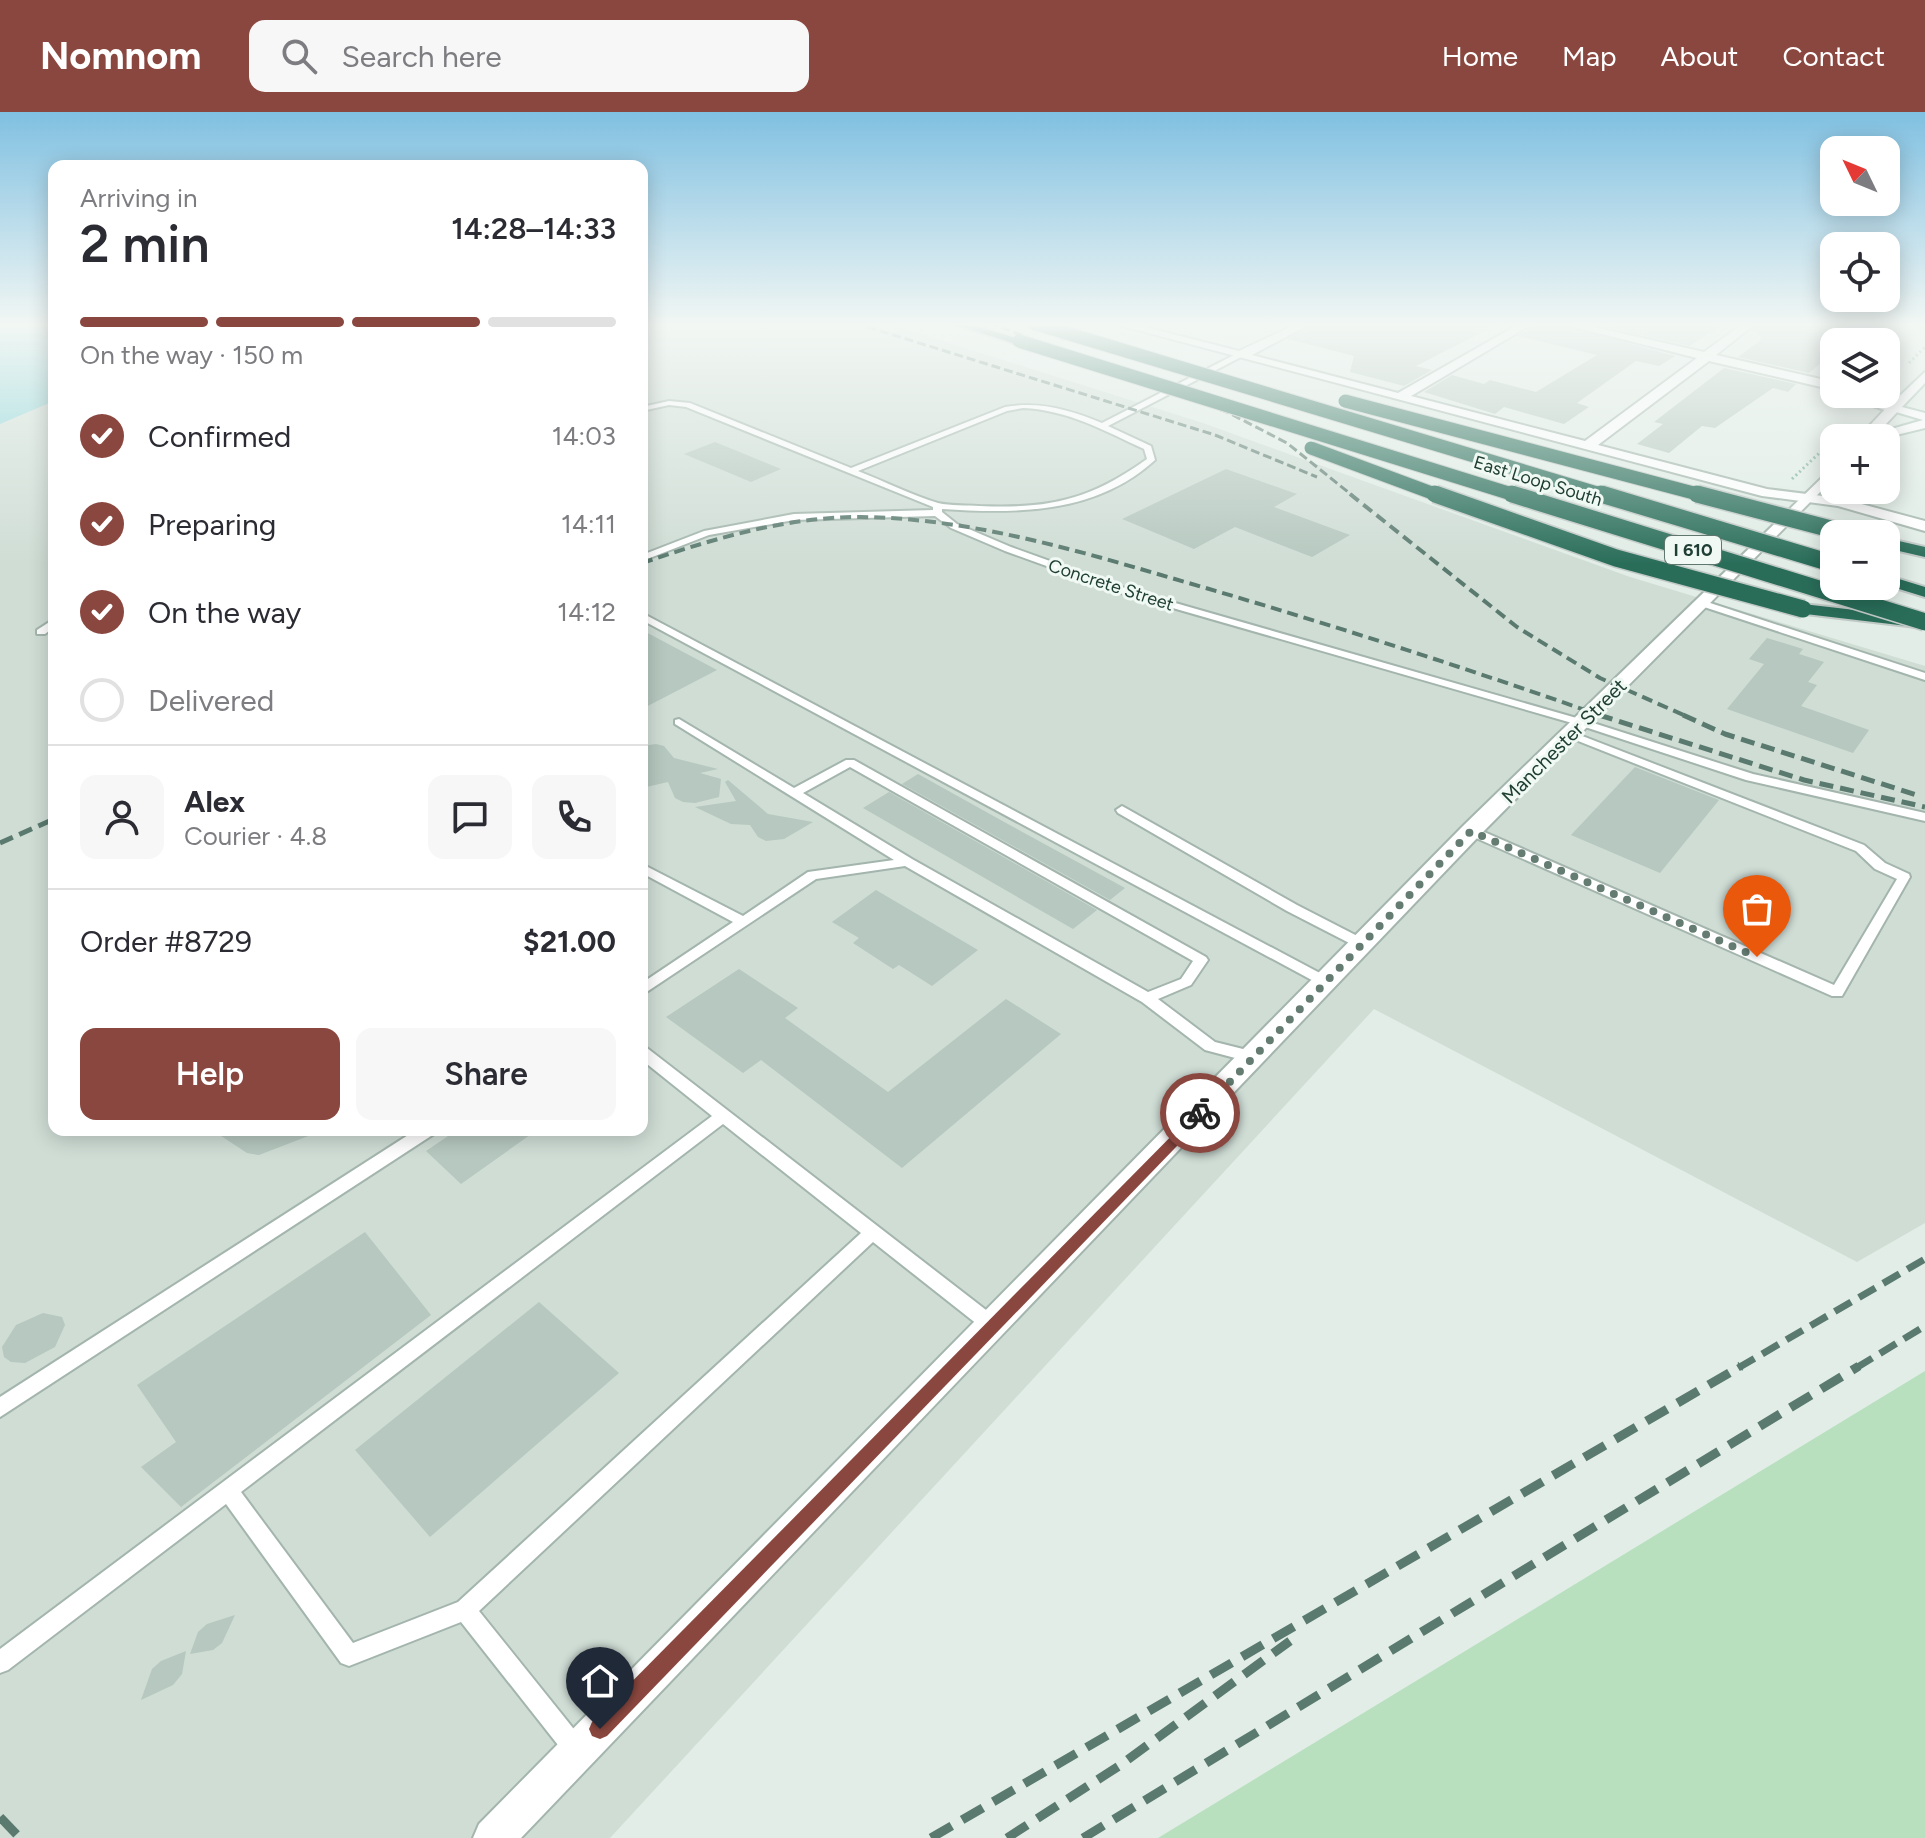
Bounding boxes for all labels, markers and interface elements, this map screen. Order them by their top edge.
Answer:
search box [249,20,809,92]
text: Nomnom [40,33,201,79]
icon: search [277,34,321,78]
text: Search here [341,38,502,75]
text: Home [1442,39,1518,73]
text: Map [1562,39,1617,73]
text: About [1661,39,1738,73]
text: Contact [1782,39,1885,73]
north arrow [1820,136,1900,216]
map controls [1820,136,1900,600]
text: Arriving in [80,182,198,214]
text: 14:28–14:33 [451,210,616,247]
text: 2 min [80,213,209,275]
button: locate [1820,232,1900,312]
button: layers [1820,328,1900,408]
text: On the way · 150 m [80,339,303,371]
icon: check [80,414,124,458]
text: Confirmed [148,418,291,455]
text: 14:03 [552,420,616,452]
button: + [1820,424,1900,504]
street label: East Loop South [1471,451,1605,511]
icon: check [80,502,124,546]
text: Preparing [148,506,276,543]
text: 14:11 [561,508,616,540]
button: − [1820,520,1900,600]
road number: I 610 [1665,536,1721,564]
street label: Concrete Street [1046,554,1177,616]
icon: check [80,590,124,634]
text: On the way [148,594,301,631]
text: 14:12 [557,596,616,628]
street label: Manchester Street [1497,674,1631,808]
text: Delivered [148,682,274,719]
button: person [80,775,164,859]
button: chat [428,775,512,859]
button: phone [532,775,616,859]
text: Alex [184,783,245,820]
text: Courier · 4.8 [184,820,327,852]
pin [1723,875,1791,957]
icon: bag [1735,887,1779,931]
text: Order #8729 [80,923,252,960]
text: $21.00 [523,923,616,960]
button: Help [80,1028,340,1120]
button: Share [356,1028,616,1120]
courier [1160,1073,1240,1153]
icon: bike [1178,1091,1222,1135]
pin [566,1647,634,1729]
icon: home [578,1659,622,1703]

